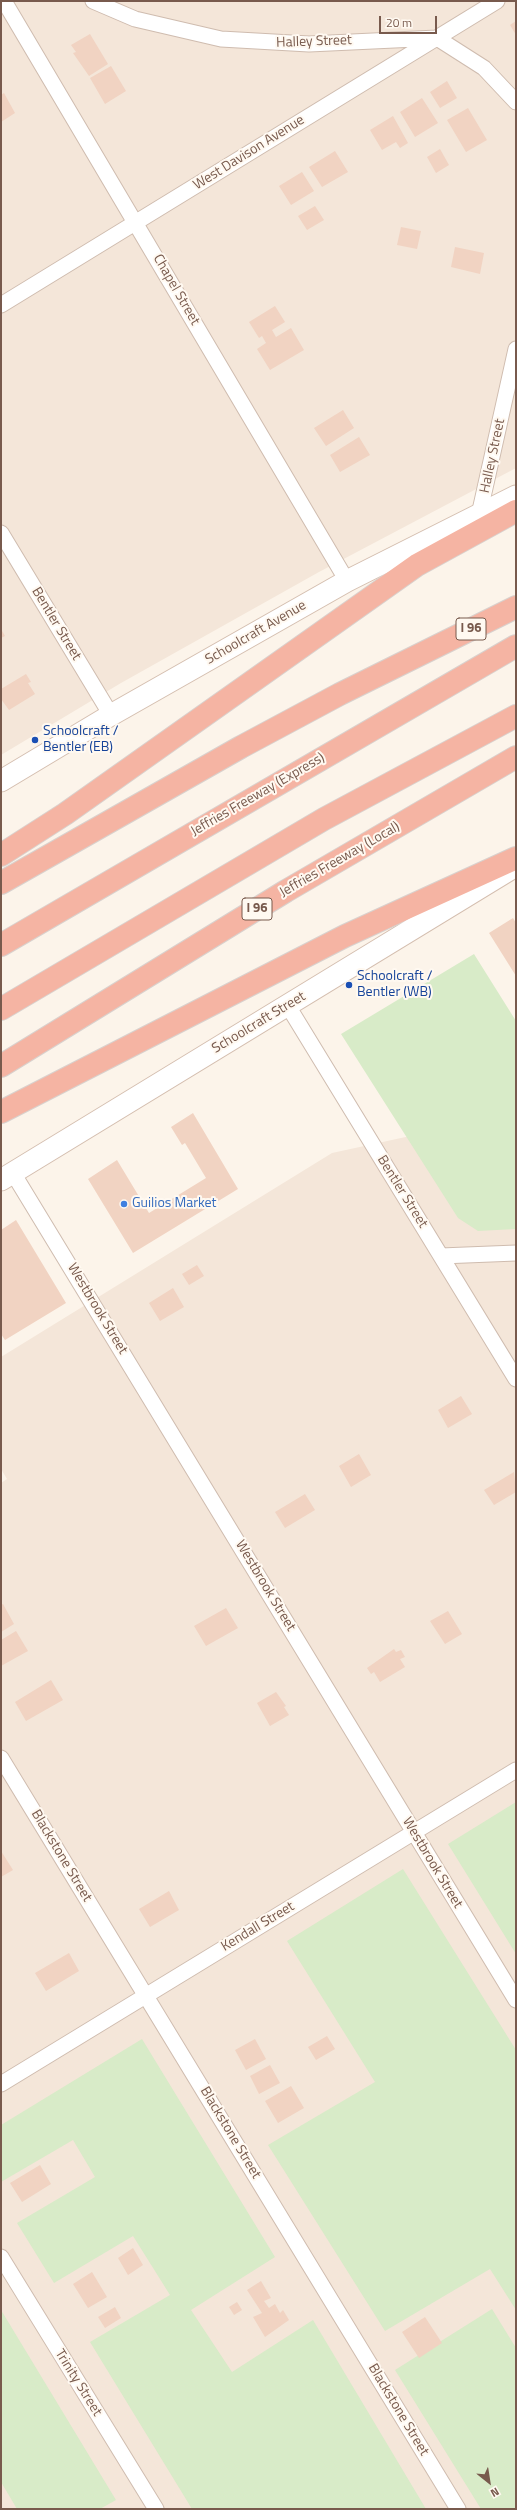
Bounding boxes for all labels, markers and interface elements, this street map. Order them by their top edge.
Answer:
scale bar [381,8,439,34]
text: 20 m [386,13,412,32]
street label: Halley Street [276,32,352,52]
street label: West Davison Avenue [190,112,308,194]
street label: Chapel Street [149,252,203,328]
street label: Halley Street [477,417,509,495]
street label: Bentler Street [28,584,84,664]
street label: Schoolcraft Avenue [203,597,309,669]
road number: I 96 [456,618,486,640]
place label: Schoolcraft / Bentler (EB) [43,724,119,756]
marker: Schoolcraft / Bentler (EB) [30,735,40,745]
street label: Jeffries Freeway (Express) [188,750,328,840]
street label: Jeffries Freeway (Local) [277,819,403,901]
road number: I 96 [242,898,272,920]
place label: Schoolcraft / Bentler (WB) [357,969,433,1002]
marker: Schoolcraft / Bentler (WB) [344,980,354,990]
street label: Schoolcraft Street [209,989,309,1057]
street label: Bentler Street [373,1153,431,1231]
place label: Guilios Market [132,1196,216,1212]
marker: Guilios Market [119,1199,129,1209]
street label: Westbrook Street [63,1260,131,1358]
street label: Westbrook Street [231,1537,299,1635]
street label: Blackstone Street [27,1807,95,1905]
street label: Westbrook Street [398,1814,466,1912]
street label: Kendall Street [218,1899,298,1955]
street label: Blackstone Street [196,2084,264,2182]
street label: Trinity Street [51,2347,105,2419]
street label: Blackstone Street [364,2361,432,2459]
north arrow [469,2462,509,2502]
text: N [488,2484,502,2501]

